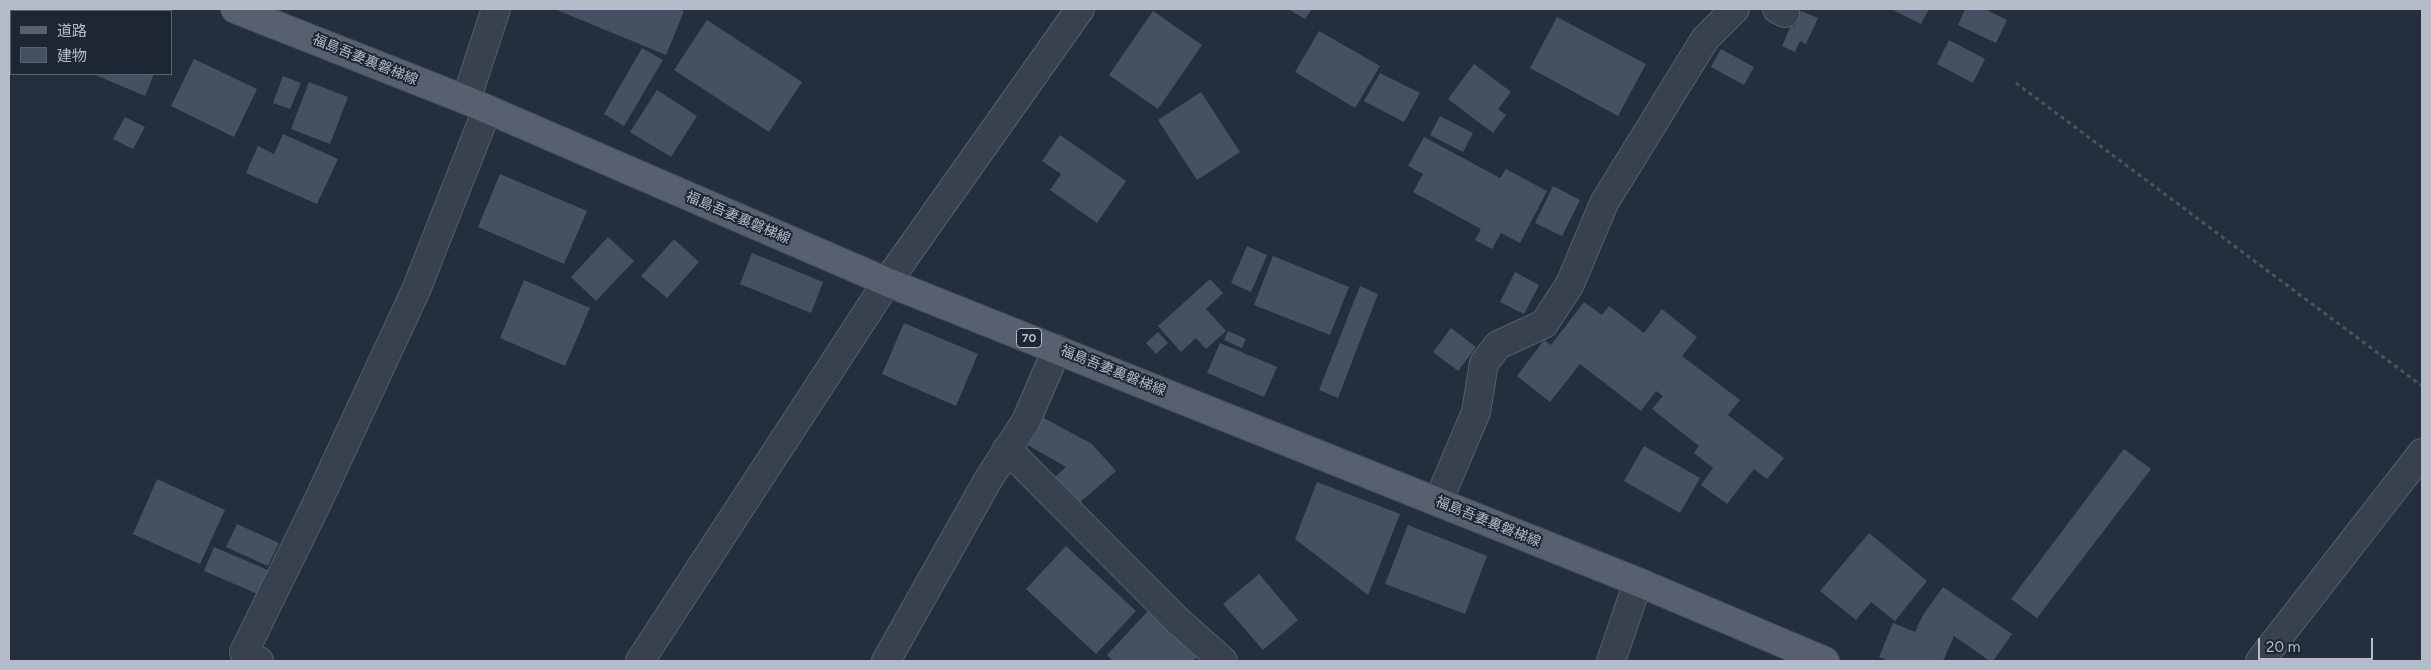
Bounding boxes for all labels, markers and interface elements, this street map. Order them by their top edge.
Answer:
legend [10,10,172,75]
text: 道路 [57,22,87,40]
street label: 福島吾妻裏磐梯線 [310,31,420,89]
text: 建物 [57,47,87,65]
street label: 福島吾妻裏磐梯線 [683,188,793,248]
road number: 70 [1016,328,1042,348]
street label: 福島吾妻裏磐梯線 [1058,342,1168,400]
street label: 福島吾妻裏磐梯線 [1433,493,1543,551]
scale bar [2261,628,2376,660]
text: 20 m [2266,638,2300,656]

